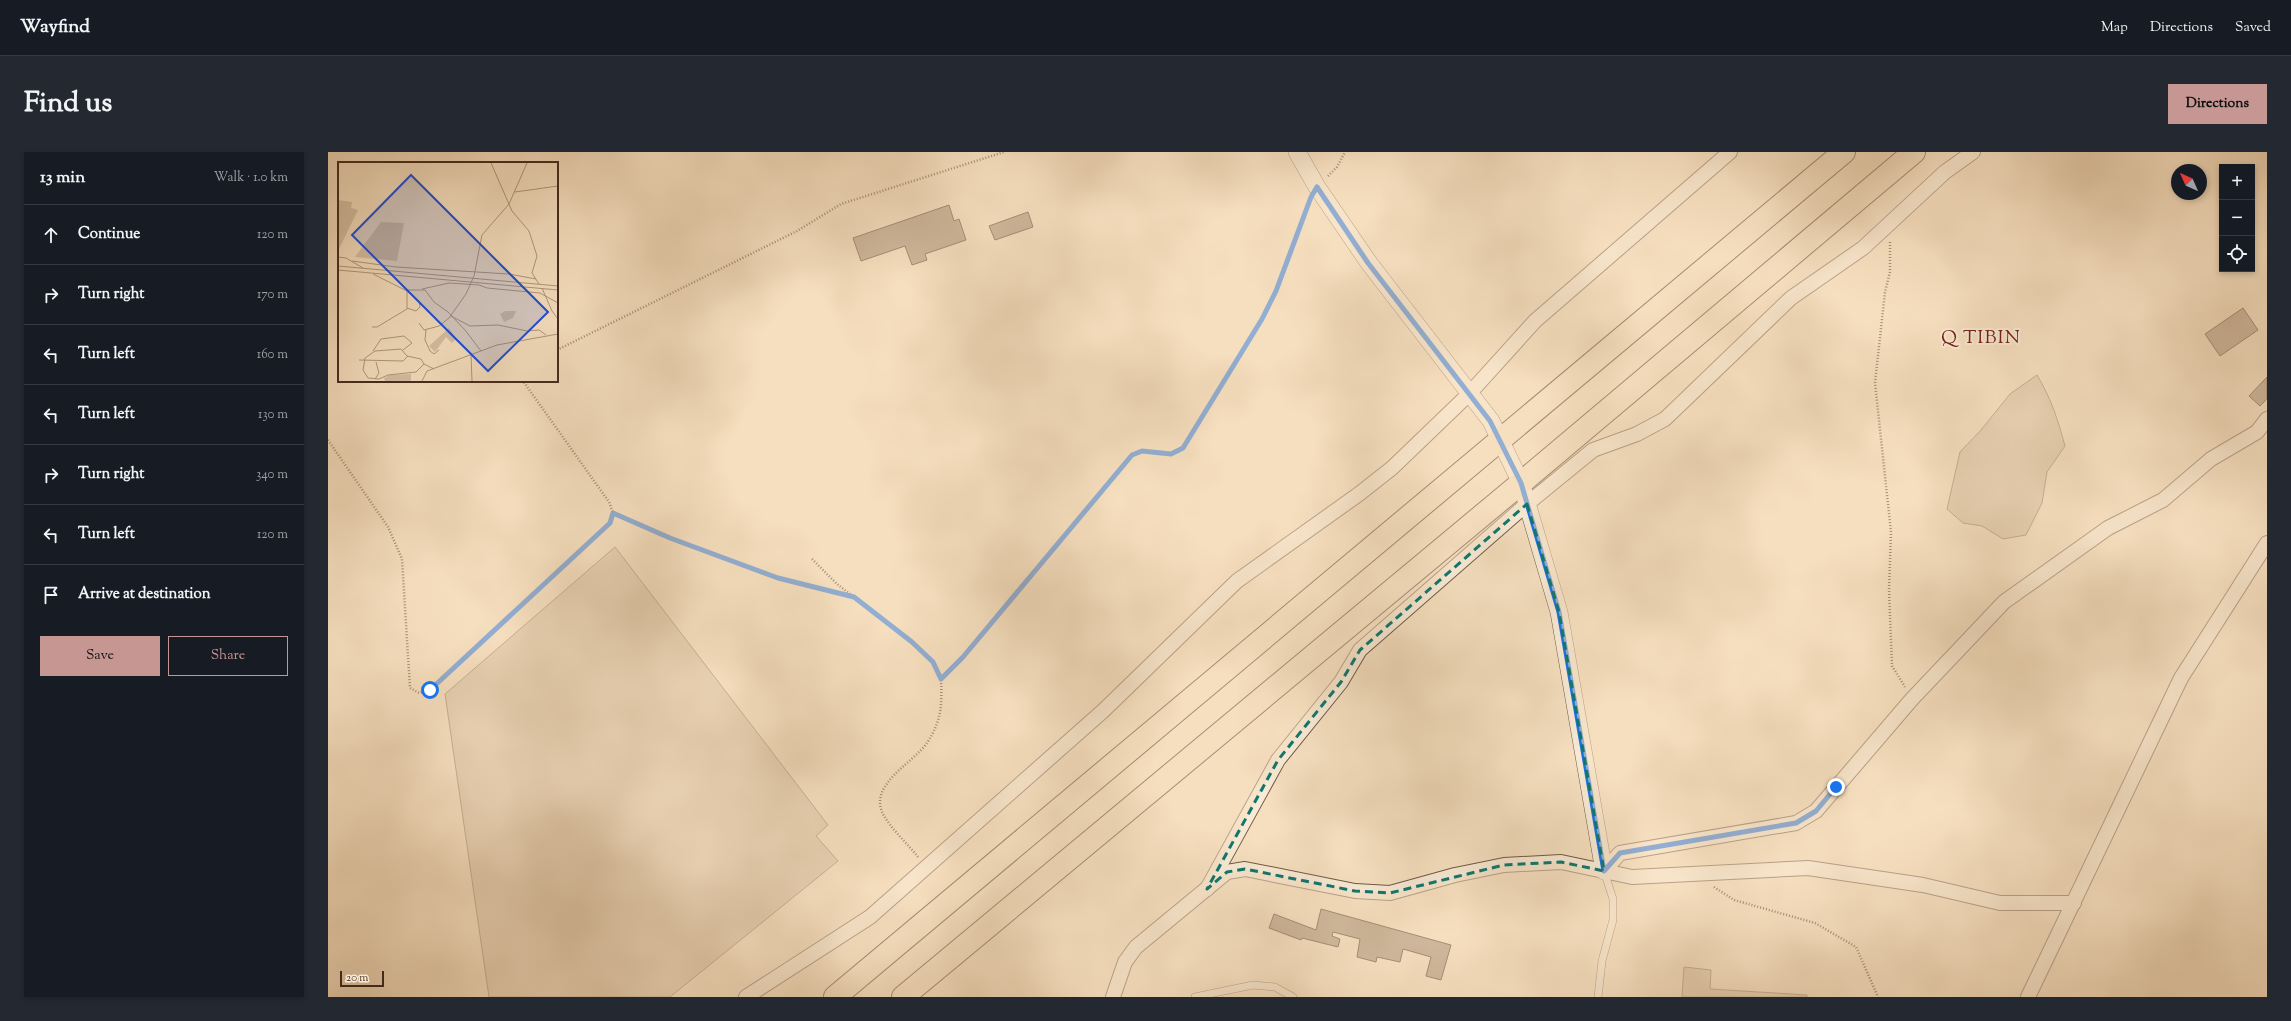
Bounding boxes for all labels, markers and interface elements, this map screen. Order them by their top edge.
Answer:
text: Wayfind [20,14,90,41]
text: Map [2101,18,2128,38]
text: Directions [2150,18,2213,38]
text: Saved [2235,18,2271,38]
text: Find us [24,84,112,124]
button: Directions [2168,84,2267,124]
inset map [338,162,558,382]
north arrow [2171,164,2207,200]
map controls [2219,164,2255,272]
button: + [2219,164,2255,200]
text: 13 min [40,166,85,190]
text: Walk · 1.0 km [214,169,288,187]
button: − [2219,200,2255,236]
icon: ahead [40,224,62,246]
text: Continue [78,224,140,245]
text: 120 m [257,226,288,244]
button: locate [2219,236,2255,272]
icon: right [40,284,62,306]
text: Turn right [78,284,144,305]
text: 170 m [257,286,288,304]
district label: Q TIBIN [1941,325,2021,352]
icon: left [40,344,62,366]
text: Turn left [78,344,135,365]
text: 160 m [257,346,288,364]
icon: left [40,404,62,426]
text: Turn left [78,404,135,425]
text: 130 m [258,406,288,424]
icon: right [40,464,62,486]
text: Turn right [78,464,144,485]
text: 340 m [256,466,288,484]
icon: left [40,524,62,546]
text: Turn left [78,524,135,545]
text: 120 m [257,526,288,544]
icon: arrive [40,584,62,606]
text: Arrive at destination [78,584,211,605]
button: Save [40,636,160,676]
button: Share [168,636,288,676]
route start [421,681,439,699]
route end [1827,778,1845,796]
scale bar [340,969,384,988]
text: 20 m [346,970,368,986]

